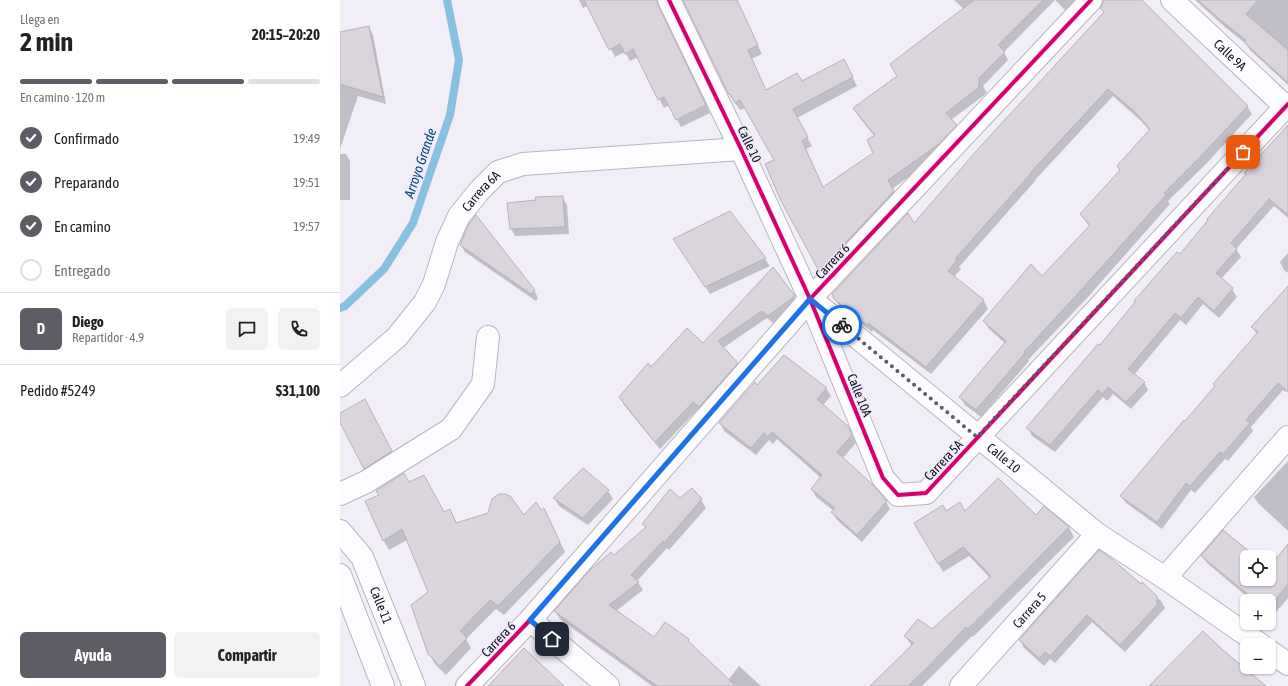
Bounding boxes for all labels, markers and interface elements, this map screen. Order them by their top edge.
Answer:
text: Llega en [20,12,60,27]
text: 20:15–20:20 [252,26,320,43]
text: 2 min [20,27,73,57]
street label: Calle 9A [1211,36,1250,74]
text: En camino · 120 m [20,90,105,105]
street label: Calle 10 [735,124,764,165]
water label: Arroyo Grande [400,126,439,201]
icon: check [20,127,42,149]
text: Confirmado [54,130,119,147]
text: 19:49 [293,131,320,146]
pin [1226,135,1260,169]
icon: bag [1232,141,1254,163]
street label: Carrera 6A [459,167,503,214]
icon: check [20,171,42,193]
text: Preparando [54,174,119,191]
text: 19:51 [293,175,320,190]
icon: check [20,215,42,237]
text: En camino [54,218,111,235]
text: 19:57 [293,219,320,234]
street label: Carrera 6 [812,241,853,282]
text: Entregado [54,262,111,279]
courier [822,305,862,345]
button: chat [226,308,268,350]
button: phone [278,308,320,350]
text: Diego [72,313,104,330]
icon: bike [831,314,853,336]
text: D [37,320,45,337]
text: Repartidor · 4.9 [72,330,144,345]
street label: Calle 10A [844,372,875,419]
text: Pedido #5249 [20,382,96,399]
text: $31,100 [276,382,320,399]
street label: Carrera 5A [921,437,966,484]
street label: Calle 10 [984,440,1023,476]
map controls [1240,550,1276,674]
button: locate [1240,550,1276,586]
street label: Calle 11 [367,585,395,626]
street label: Carrera 5 [1009,589,1049,631]
button: + [1240,594,1276,630]
street label: Carrera 6 [478,619,519,660]
pin [535,622,569,656]
icon: home [541,628,563,650]
button: Ayuda [20,632,166,678]
button: Compartir [174,632,320,678]
button: − [1240,638,1276,674]

